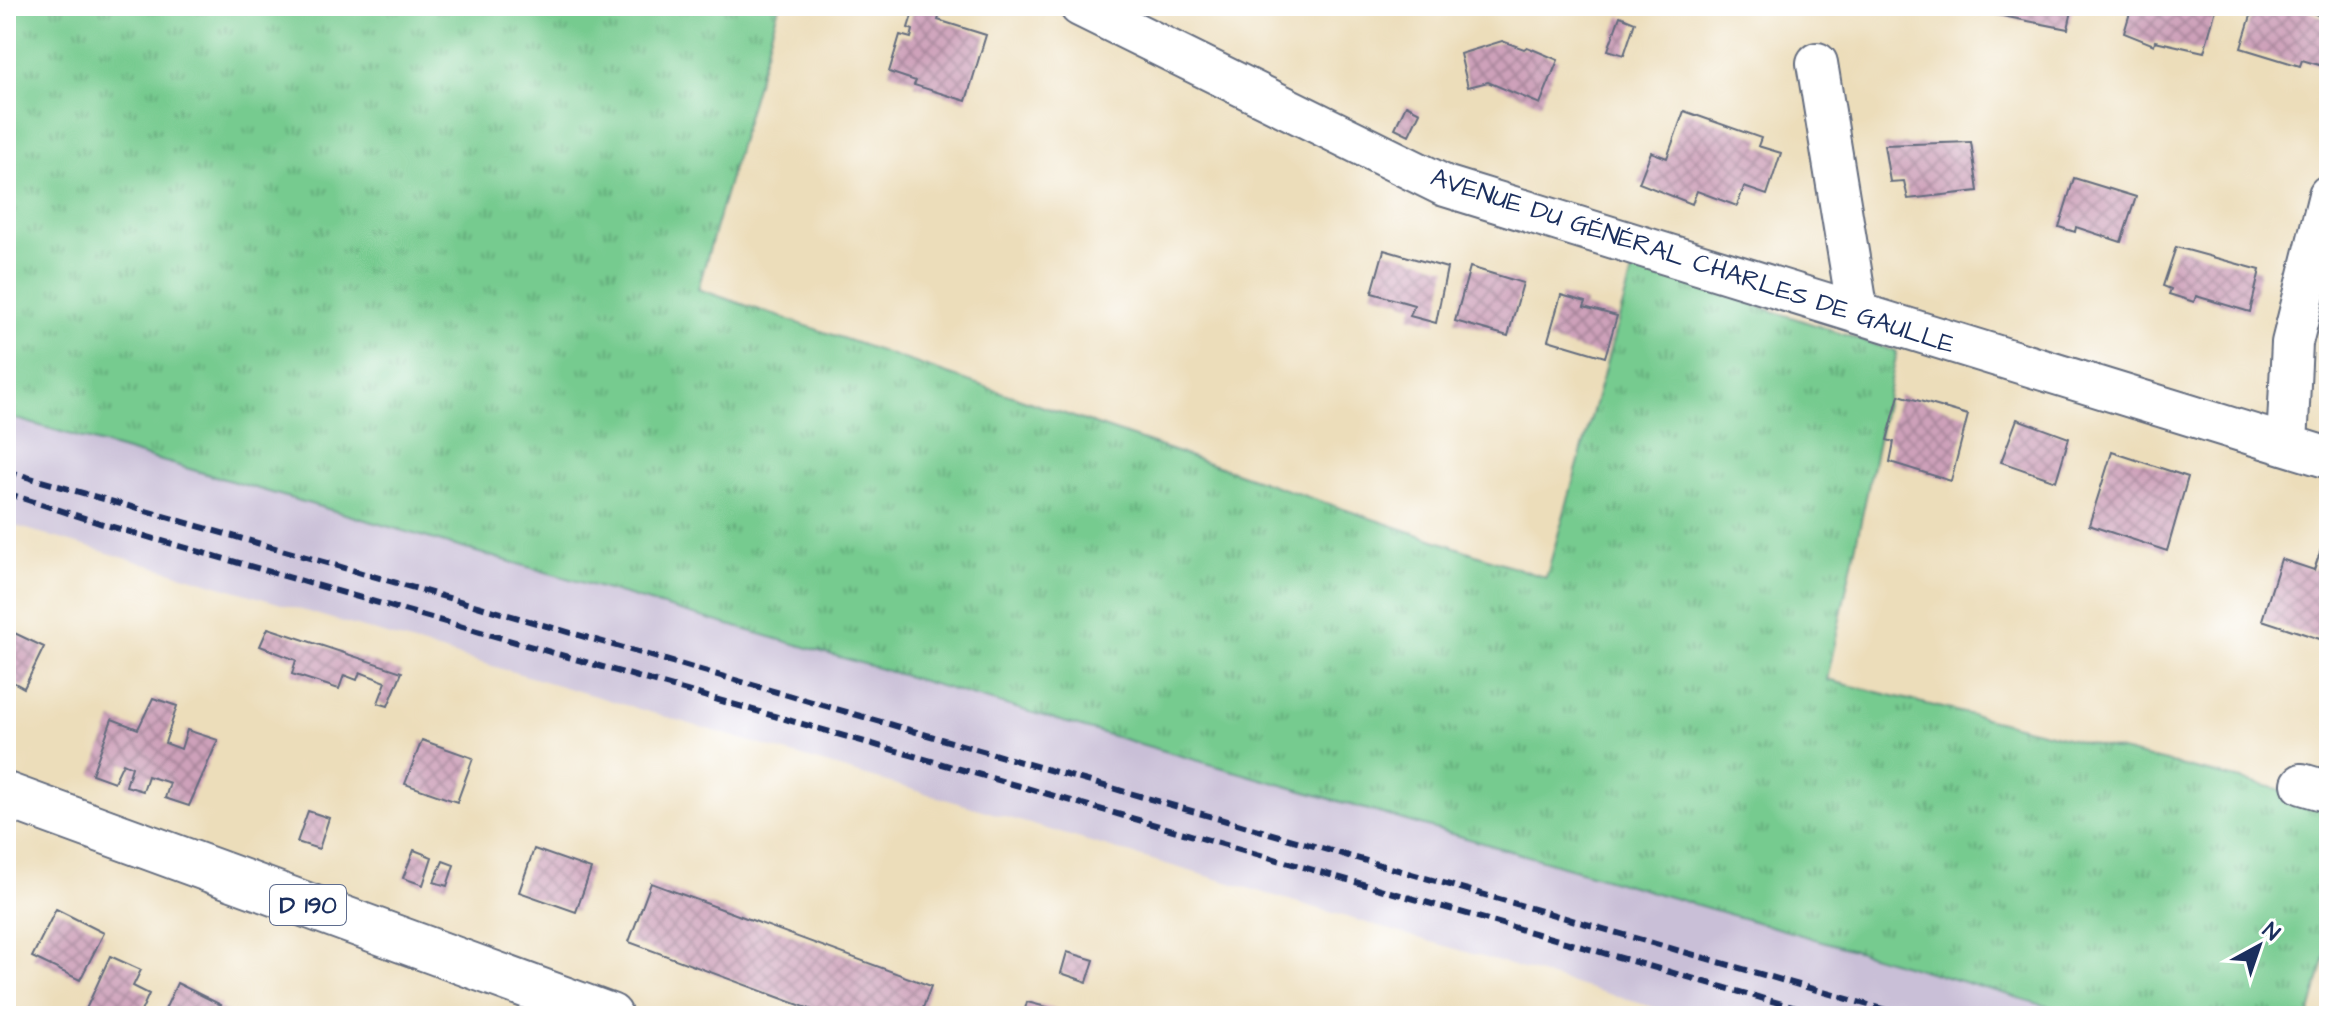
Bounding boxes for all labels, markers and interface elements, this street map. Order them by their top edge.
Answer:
street label: AVENUE DU GÉNÉRAL CHARLES DE GAULLE [1426,159,1959,363]
road number: D 190 [270,885,346,925]
north arrow [2219,906,2299,986]
text: N [2256,916,2286,948]

